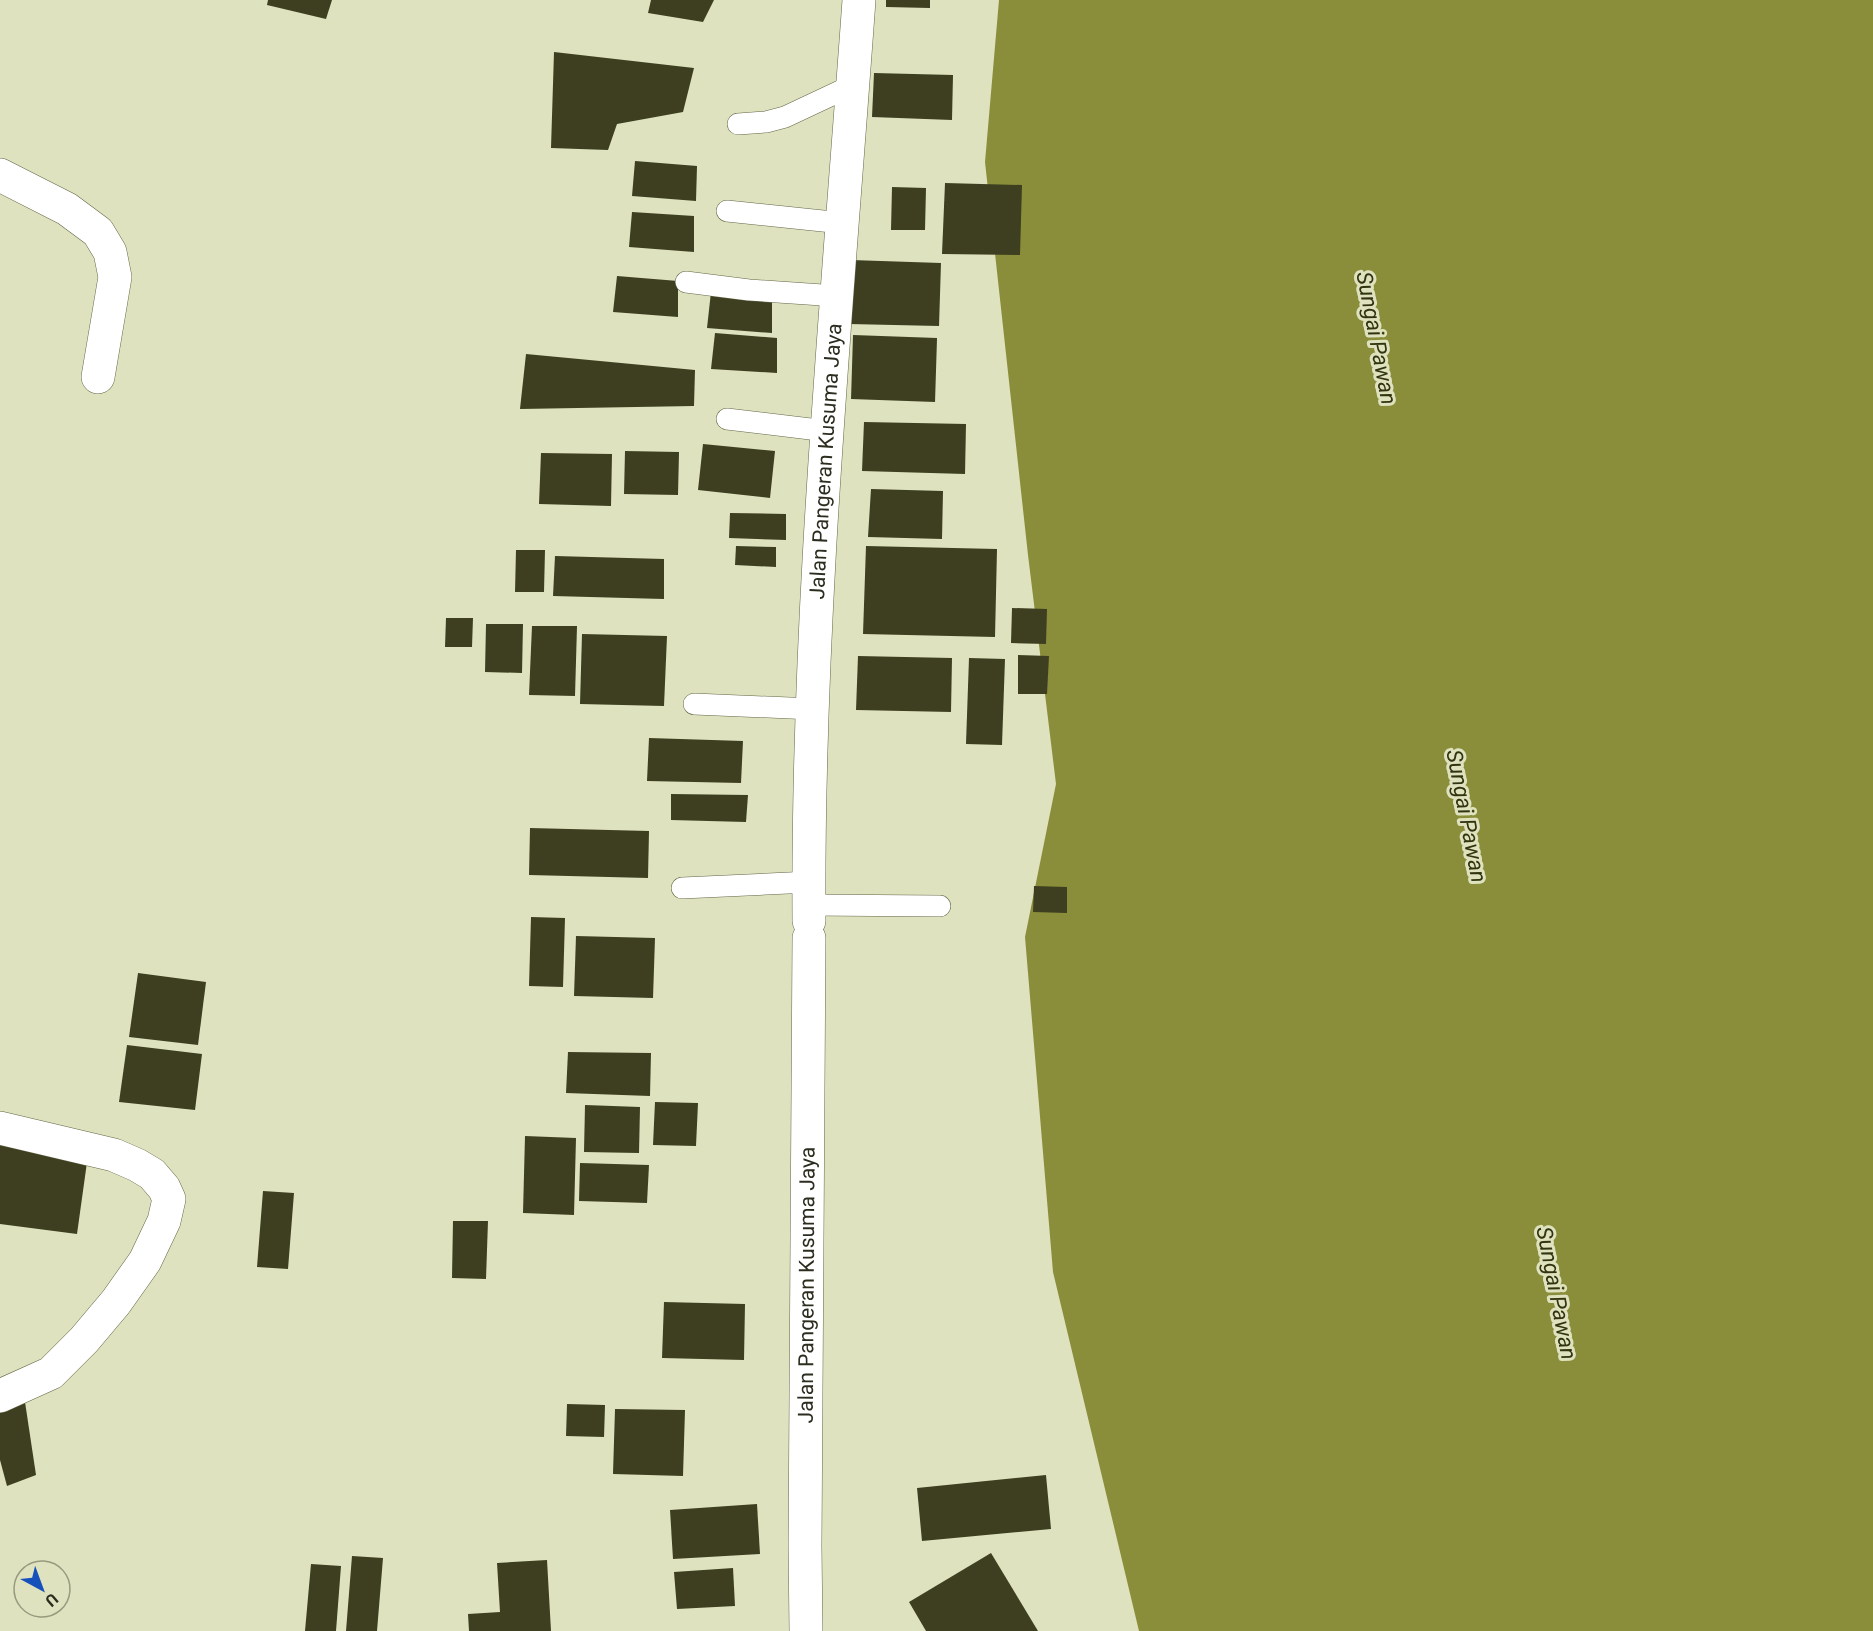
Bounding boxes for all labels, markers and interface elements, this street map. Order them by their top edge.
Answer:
water label: Sungai Pawan [1351,270,1402,407]
street label: Jalan Pangeran Kusuma Jaya [805,322,847,600]
water label: Sungai Pawan [1441,748,1492,885]
street label: Jalan Pangeran Kusuma Jaya [794,1147,820,1423]
water label: Sungai Pawan [1531,1225,1582,1362]
north arrow [12,1559,72,1619]
text: U [41,1589,62,1611]

